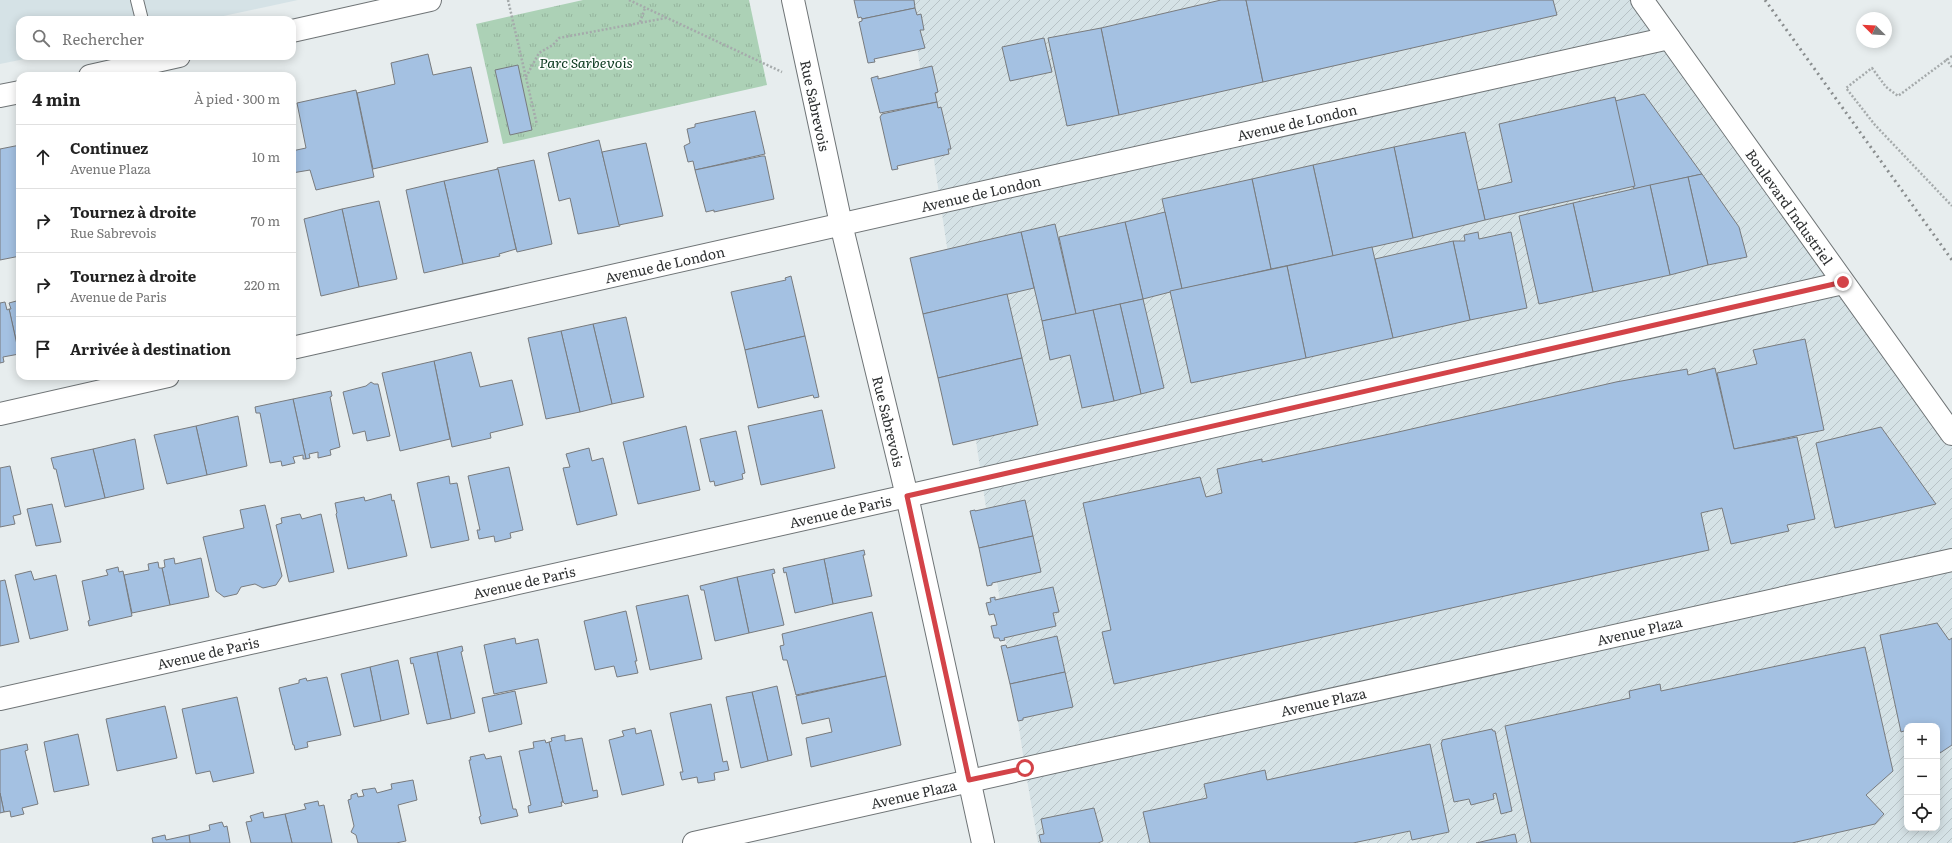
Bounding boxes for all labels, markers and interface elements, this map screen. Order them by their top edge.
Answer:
north arrow [1856,12,1892,48]
search box [16,16,296,60]
icon: search [30,27,52,49]
text: Rechercher [62,27,144,50]
park label: Parc Sarbevois [539,52,633,72]
street label: Rue Sabrevois [796,58,835,153]
text: 4 min [32,86,81,111]
text: À pied · 300 m [194,89,280,108]
street label: Avenue de London [1235,99,1359,145]
text: Continuez [70,136,148,159]
street label: Boulevard Industriel [1741,145,1838,269]
icon: ahead [32,146,54,168]
text: 10 m [252,147,280,166]
text: Avenue Plaza [70,159,151,178]
street label: Avenue de London [919,170,1043,216]
text: Tournez à droite [70,200,196,223]
icon: right [32,210,54,232]
text: 70 m [251,211,280,230]
text: Rue Sabrevois [70,223,156,242]
street label: Avenue de London [603,241,727,287]
text: Tournez à droite [70,264,196,287]
route end [1834,273,1852,291]
icon: right [32,274,54,296]
text: 220 m [244,275,280,294]
text: Avenue de Paris [70,287,166,306]
text: Arrivée à destination [70,337,231,360]
icon: arrive [32,338,54,360]
street label: Rue Sabrevois [868,374,910,469]
street label: Avenue de Paris [787,490,893,532]
street label: Avenue de Paris [471,561,577,603]
street label: Avenue Plaza [1595,611,1684,650]
street label: Avenue de Paris [155,631,261,674]
street label: Avenue Plaza [1279,682,1368,721]
map controls [1904,723,1940,831]
button: + [1904,723,1940,759]
route start [1016,759,1034,777]
button: − [1904,759,1940,795]
street label: Avenue Plaza [869,774,959,813]
button: locate [1904,795,1940,831]

